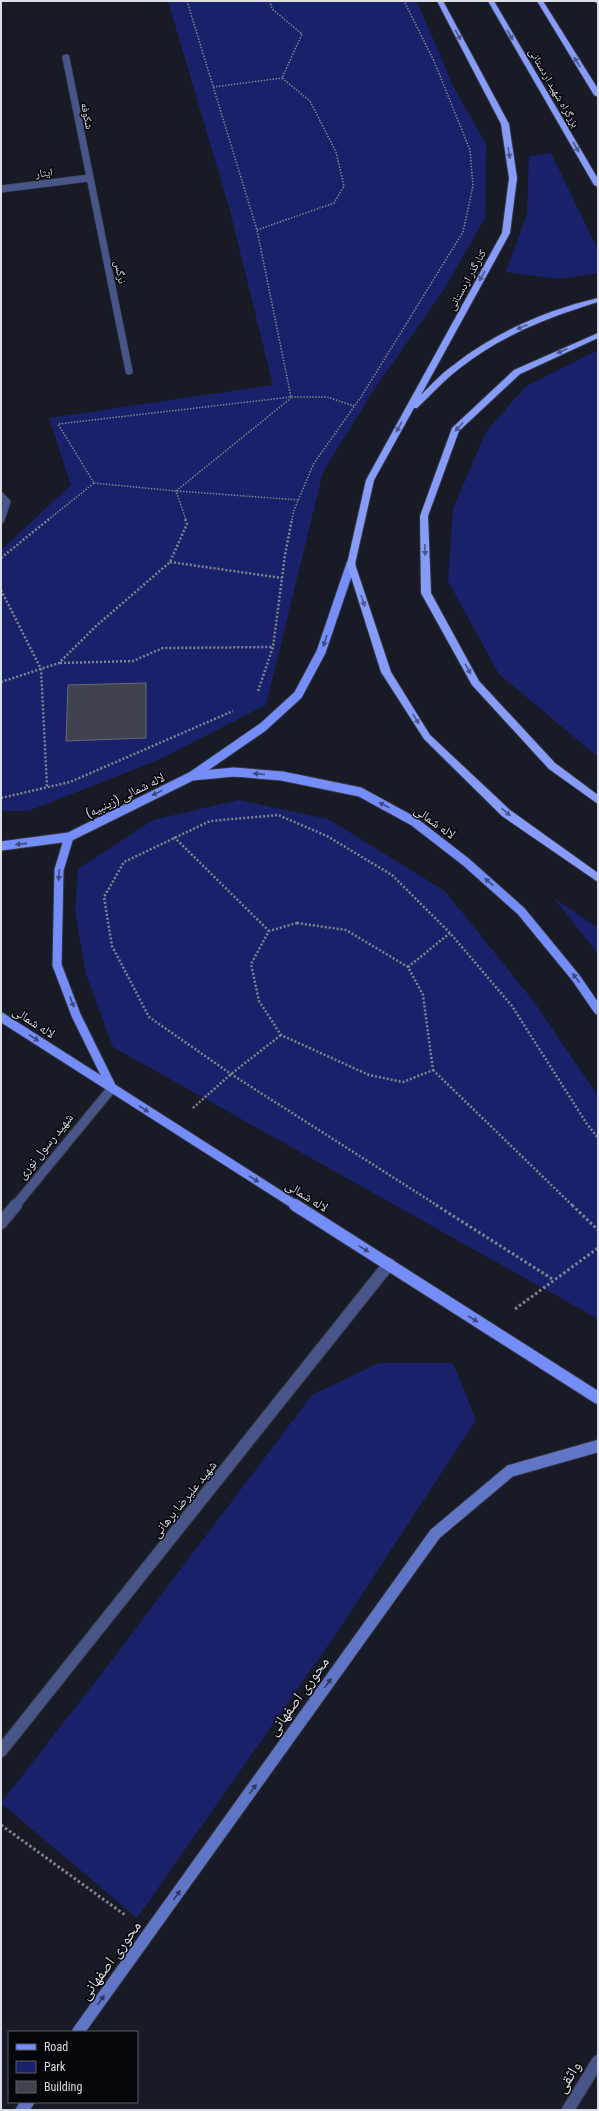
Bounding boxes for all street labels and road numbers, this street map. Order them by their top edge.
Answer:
street label: بزرگراه شهید اردستانی [526,46,582,130]
street label: شکوفه [78,101,96,131]
street label: ایثار [34,165,53,181]
street label: کنارگذر اردستانی [445,247,489,313]
street label: نرگس [111,259,129,285]
street label: لاله شمالی (زینبیه) [83,769,168,822]
street label: لاله شمالی [411,802,459,843]
street label: لاله شمالی [10,1003,58,1042]
street label: شهید رسول نوری [14,1110,77,1183]
street label: لاله شمالی [282,1177,331,1216]
street label: شهید علیرضا برهانی [148,1457,220,1541]
street label: محوری اصفهانی [263,1653,334,1740]
street label: محوری اصفهانی [75,1917,146,2004]
street label: واثقی [551,2058,586,2097]

